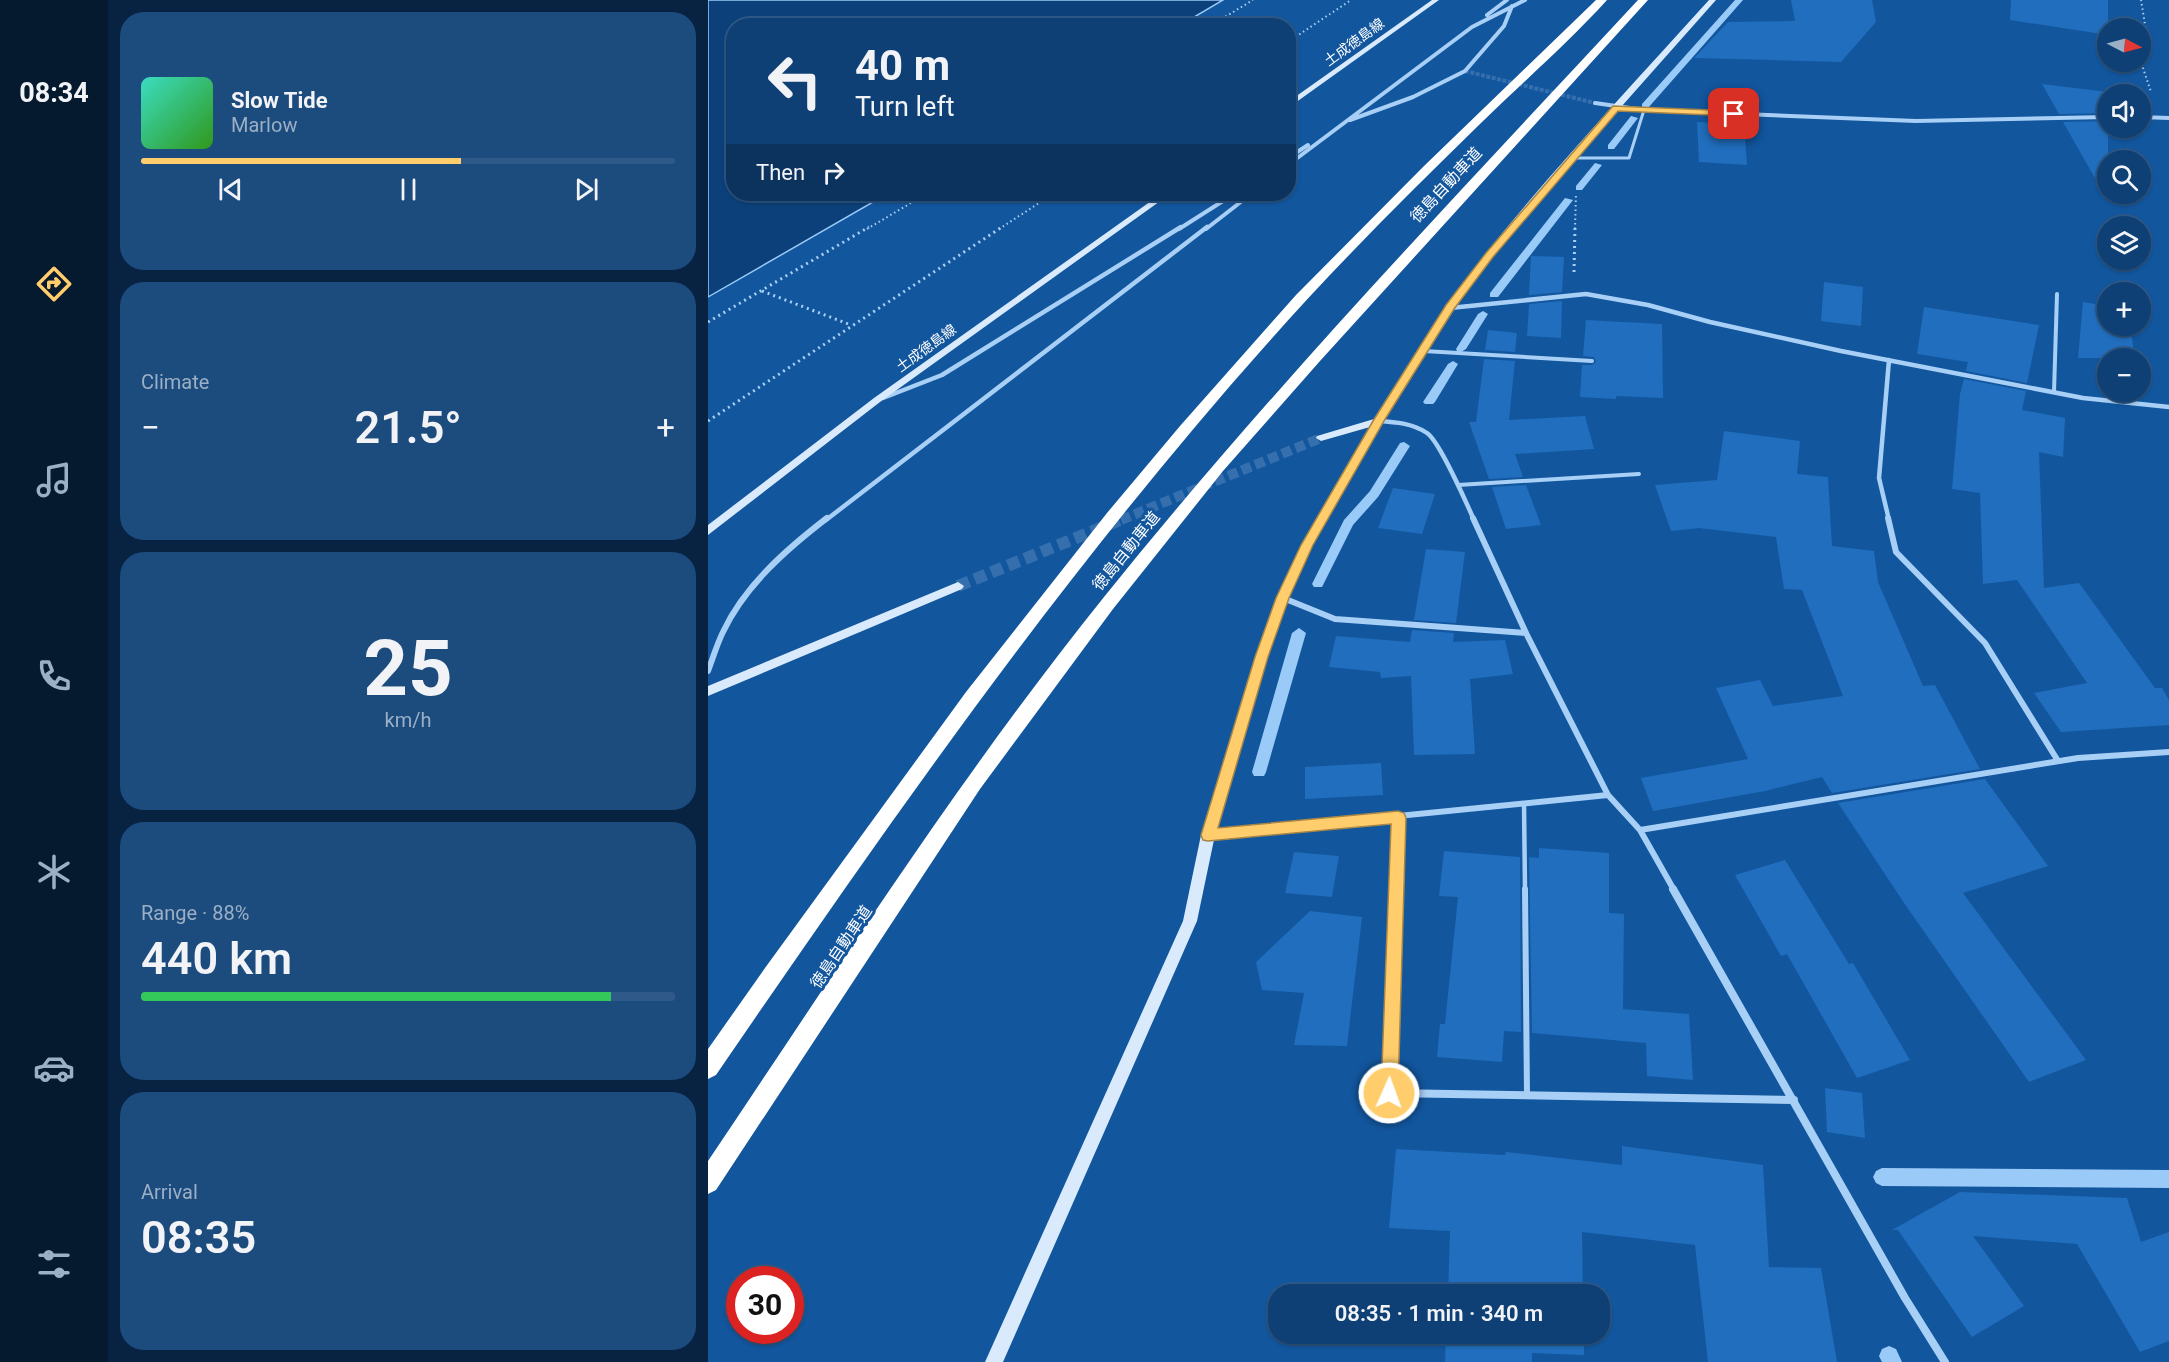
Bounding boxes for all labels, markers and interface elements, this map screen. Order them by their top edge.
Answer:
street label: 土成徳島線 [1321,15,1387,69]
north arrow [2097,18,2151,72]
map controls [2097,18,2151,402]
text: 40 m [855,41,950,90]
icon: left [756,42,834,120]
text: 08:34 [19,77,89,109]
button: sound [2097,84,2151,138]
text: Slow Tide [231,88,328,113]
pin [1708,88,1759,139]
text: Turn left [855,91,955,123]
icon: arrive [1717,97,1750,130]
text: Marlow [231,113,297,137]
street label: 徳島自動車道 [1406,143,1486,227]
button: search [2097,150,2151,204]
icon: right [817,156,850,189]
text: Then [756,160,805,185]
icon: previous [214,173,247,206]
icon: pause [392,173,425,206]
icon: next [570,173,603,206]
button: layers [2097,216,2151,270]
icon: directions [33,263,75,305]
button: + [2097,282,2151,336]
street label: 土成徳島線 [893,321,959,375]
button: − [2097,348,2151,402]
text: Climate [141,370,209,394]
text: 21.5° [354,401,462,454]
text: − [141,408,160,447]
text: + [656,408,675,447]
icon: music [33,459,75,501]
street label: 徳島自動車道 [1088,508,1164,594]
text: 25 [363,623,453,714]
icon: phone [33,655,75,697]
text: km/h [385,708,431,732]
icon: climate [33,851,75,893]
text: Range · 88% [141,901,249,925]
street label: 徳島自動車道 [806,902,876,992]
text: 440 km [141,932,292,985]
icon: car [33,1047,75,1089]
position arrow [1357,1061,1421,1125]
text: Arrival [141,1180,198,1204]
text: 08:35 [141,1211,256,1264]
icon: filters [33,1243,75,1285]
speed limit sign: 30 [726,1266,804,1344]
text: 08:35 · 1 min · 340 m [1335,1301,1543,1326]

